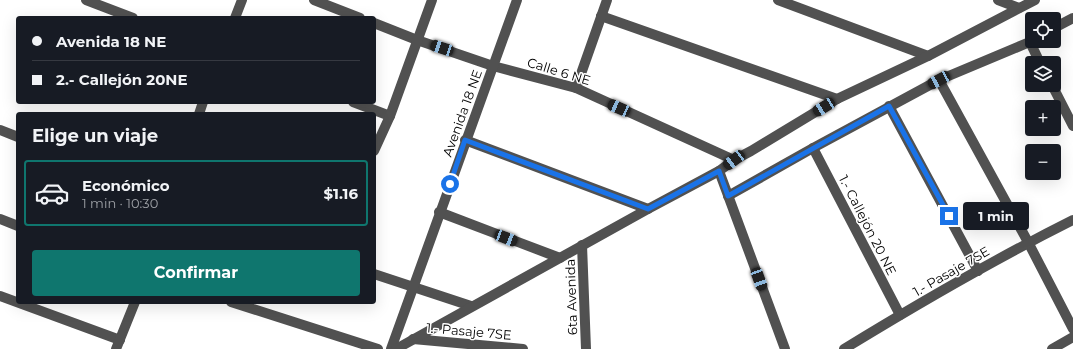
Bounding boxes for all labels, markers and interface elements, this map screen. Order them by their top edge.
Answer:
map controls [1025,12,1061,180]
button: locate [1025,12,1061,48]
text: Avenida 18 NE [56,32,166,51]
car [429,39,455,57]
street label: Calle 6 NE [525,54,593,88]
button: layers [1025,56,1061,92]
street label: Avenida 18 NE [439,67,485,159]
car [926,69,952,91]
text: 2.- Callejón 20NE [56,70,188,89]
car [811,96,837,118]
car [606,98,632,118]
button: + [1025,100,1061,136]
text: Elige un viaje [32,125,158,147]
button: − [1025,144,1061,180]
car [721,148,747,172]
street label: 1.- Callejón 20 NE [836,172,900,278]
icon: car [34,175,70,211]
route start [441,175,459,193]
text: Económico [82,176,170,195]
text: $1.16 [324,184,358,203]
text: 1 min · 10:30 [82,195,158,211]
callout: 1 min [963,202,1029,230]
route end [940,207,958,225]
text: 1 min [978,208,1014,224]
car [493,228,519,248]
street label: 1.- Pasaje 7SE [910,243,992,299]
button: Confirmar [32,250,360,296]
street label: 6ta Avenida [562,259,580,335]
car [749,266,769,292]
street label: 1.- Pasaje 7SE [426,319,512,343]

